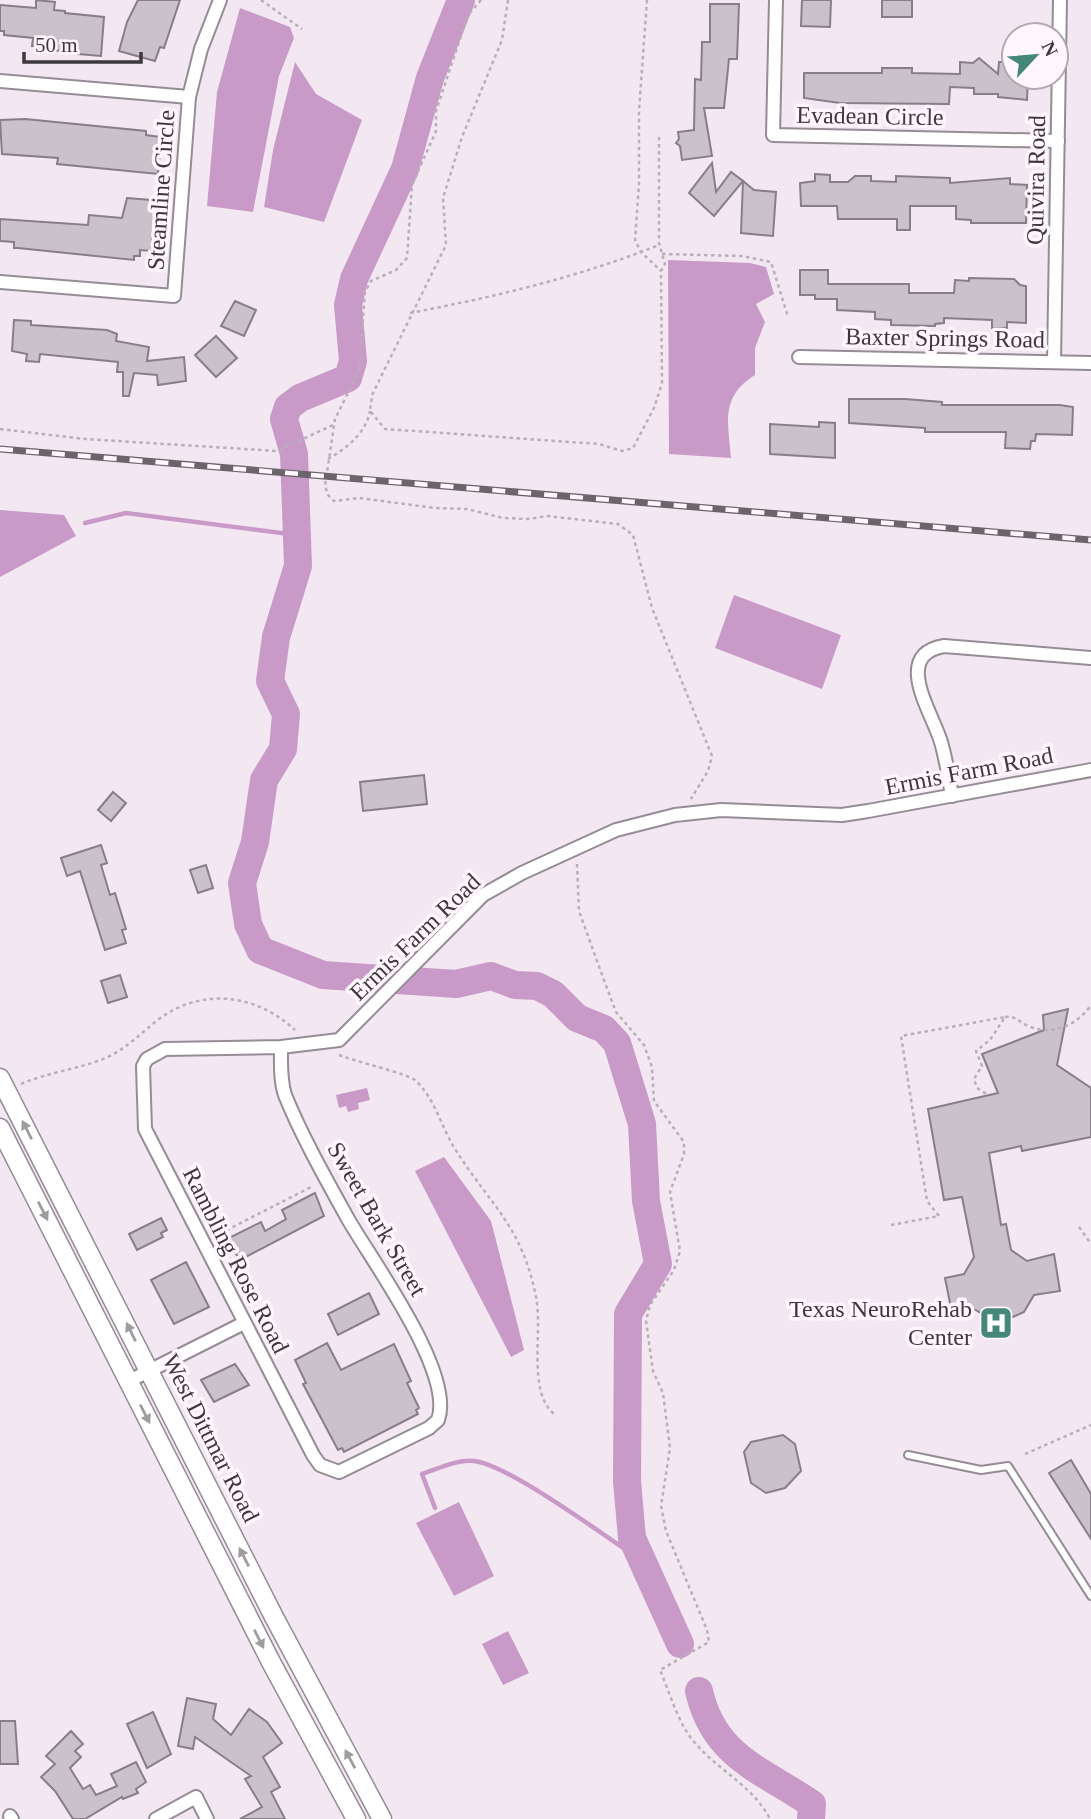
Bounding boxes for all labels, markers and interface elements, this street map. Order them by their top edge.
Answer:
scale bar [24,21,142,65]
north arrow [1000,21,1070,91]
text: 50 m [35,33,78,57]
text: N [1037,38,1062,60]
street label: Evadean Circle [796,102,944,130]
street label: Steamline Circle [142,109,180,271]
street label: Quivira Road [1022,115,1050,245]
street label: Baxter Springs Road [845,323,1045,353]
street label: Ermis Farm Road [883,742,1055,800]
street label: Ermis Farm Road [345,868,485,1006]
one-way arrow [21,1120,33,1140]
street label: Sweet Bark Street [322,1137,432,1301]
street label: Rambling Rose Road [178,1163,294,1357]
one-way arrow [37,1201,48,1221]
place label: Texas NeuroRehab Center [789,1296,972,1350]
hospital icon: Texas NeuroRehab Center [977,1304,1015,1342]
one-way arrow [125,1322,136,1342]
street label: West Dittmar Road [157,1350,265,1526]
one-way arrow [140,1404,151,1424]
one-way arrow [239,1547,250,1567]
one-way arrow [253,1629,265,1649]
one-way arrow [344,1749,355,1769]

